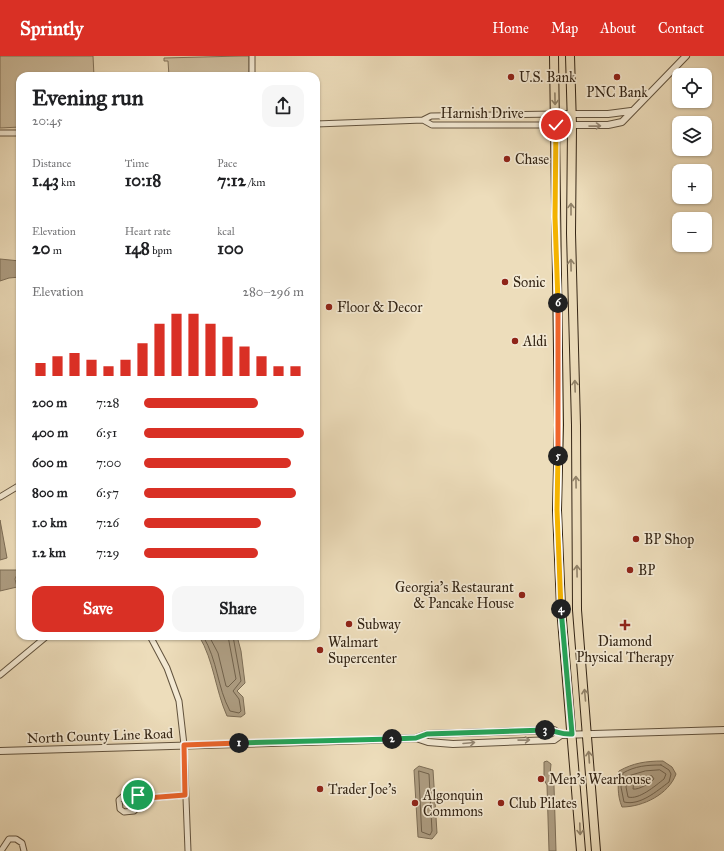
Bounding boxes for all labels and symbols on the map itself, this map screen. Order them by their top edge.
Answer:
place label: U.S. Bank [519,69,576,86]
marker: U.S. Bank [506,72,516,82]
marker: PNC Bank [612,72,622,82]
place label: PNC Bank [586,84,648,101]
one-way arrow [552,92,559,105]
street label: Harnish Drive [441,105,524,122]
pin [539,108,573,142]
one-way arrow [588,122,601,129]
place label: Chase [515,151,549,168]
marker: Chase [502,154,512,164]
one-way arrow [567,203,575,216]
one-way arrow [568,259,575,272]
place label: Sonic [513,274,546,291]
marker: Sonic [500,277,510,287]
pin: 6 [548,293,568,313]
place label: Floor & Decor [337,299,423,316]
marker: Floor & Decor [324,302,334,312]
place label: Aldi [522,333,547,350]
marker: Aldi [510,336,520,346]
one-way arrow [571,380,579,393]
pin: 5 [548,446,568,466]
one-way arrow [572,476,580,489]
place label: BP Shop [644,531,694,548]
marker: BP Shop [631,534,641,544]
place label: BP [638,562,655,579]
one-way arrow [573,565,581,578]
marker: BP [625,565,635,575]
place label: Georgia's Restaurant & Pancake House [395,579,514,612]
marker: Georgia's Restaurant & Pancake House [517,590,527,600]
pin: 4 [551,599,571,619]
place label: Subway [357,616,401,633]
marker: Subway [344,619,354,629]
marker: Diamond Physical Therapy [619,619,631,631]
place label: Diamond Physical Therapy [576,633,674,666]
place label: Walmart Supercenter [328,634,398,667]
marker: Walmart Supercenter [315,645,325,655]
one-way arrow [581,689,588,702]
pin: 3 [535,720,555,740]
street label: North County Line Road [27,725,173,747]
pin: 2 [382,729,402,749]
pin: 1 [229,733,249,753]
one-way arrow [517,736,530,744]
one-way arrow [462,739,475,746]
one-way arrow [585,751,592,764]
place label: Men's Wearhouse [549,771,651,788]
marker: Men's Wearhouse [536,774,546,784]
pin [121,778,155,812]
place label: Trader Joe's [328,781,396,799]
marker: Trader Joe's [315,784,325,794]
place label: Algonquin Commons [422,787,483,820]
place label: Club Pilates [509,795,577,812]
marker: Algonquin Commons [410,798,420,808]
marker: Club Pilates [496,798,506,808]
one-way arrow [576,822,583,835]

